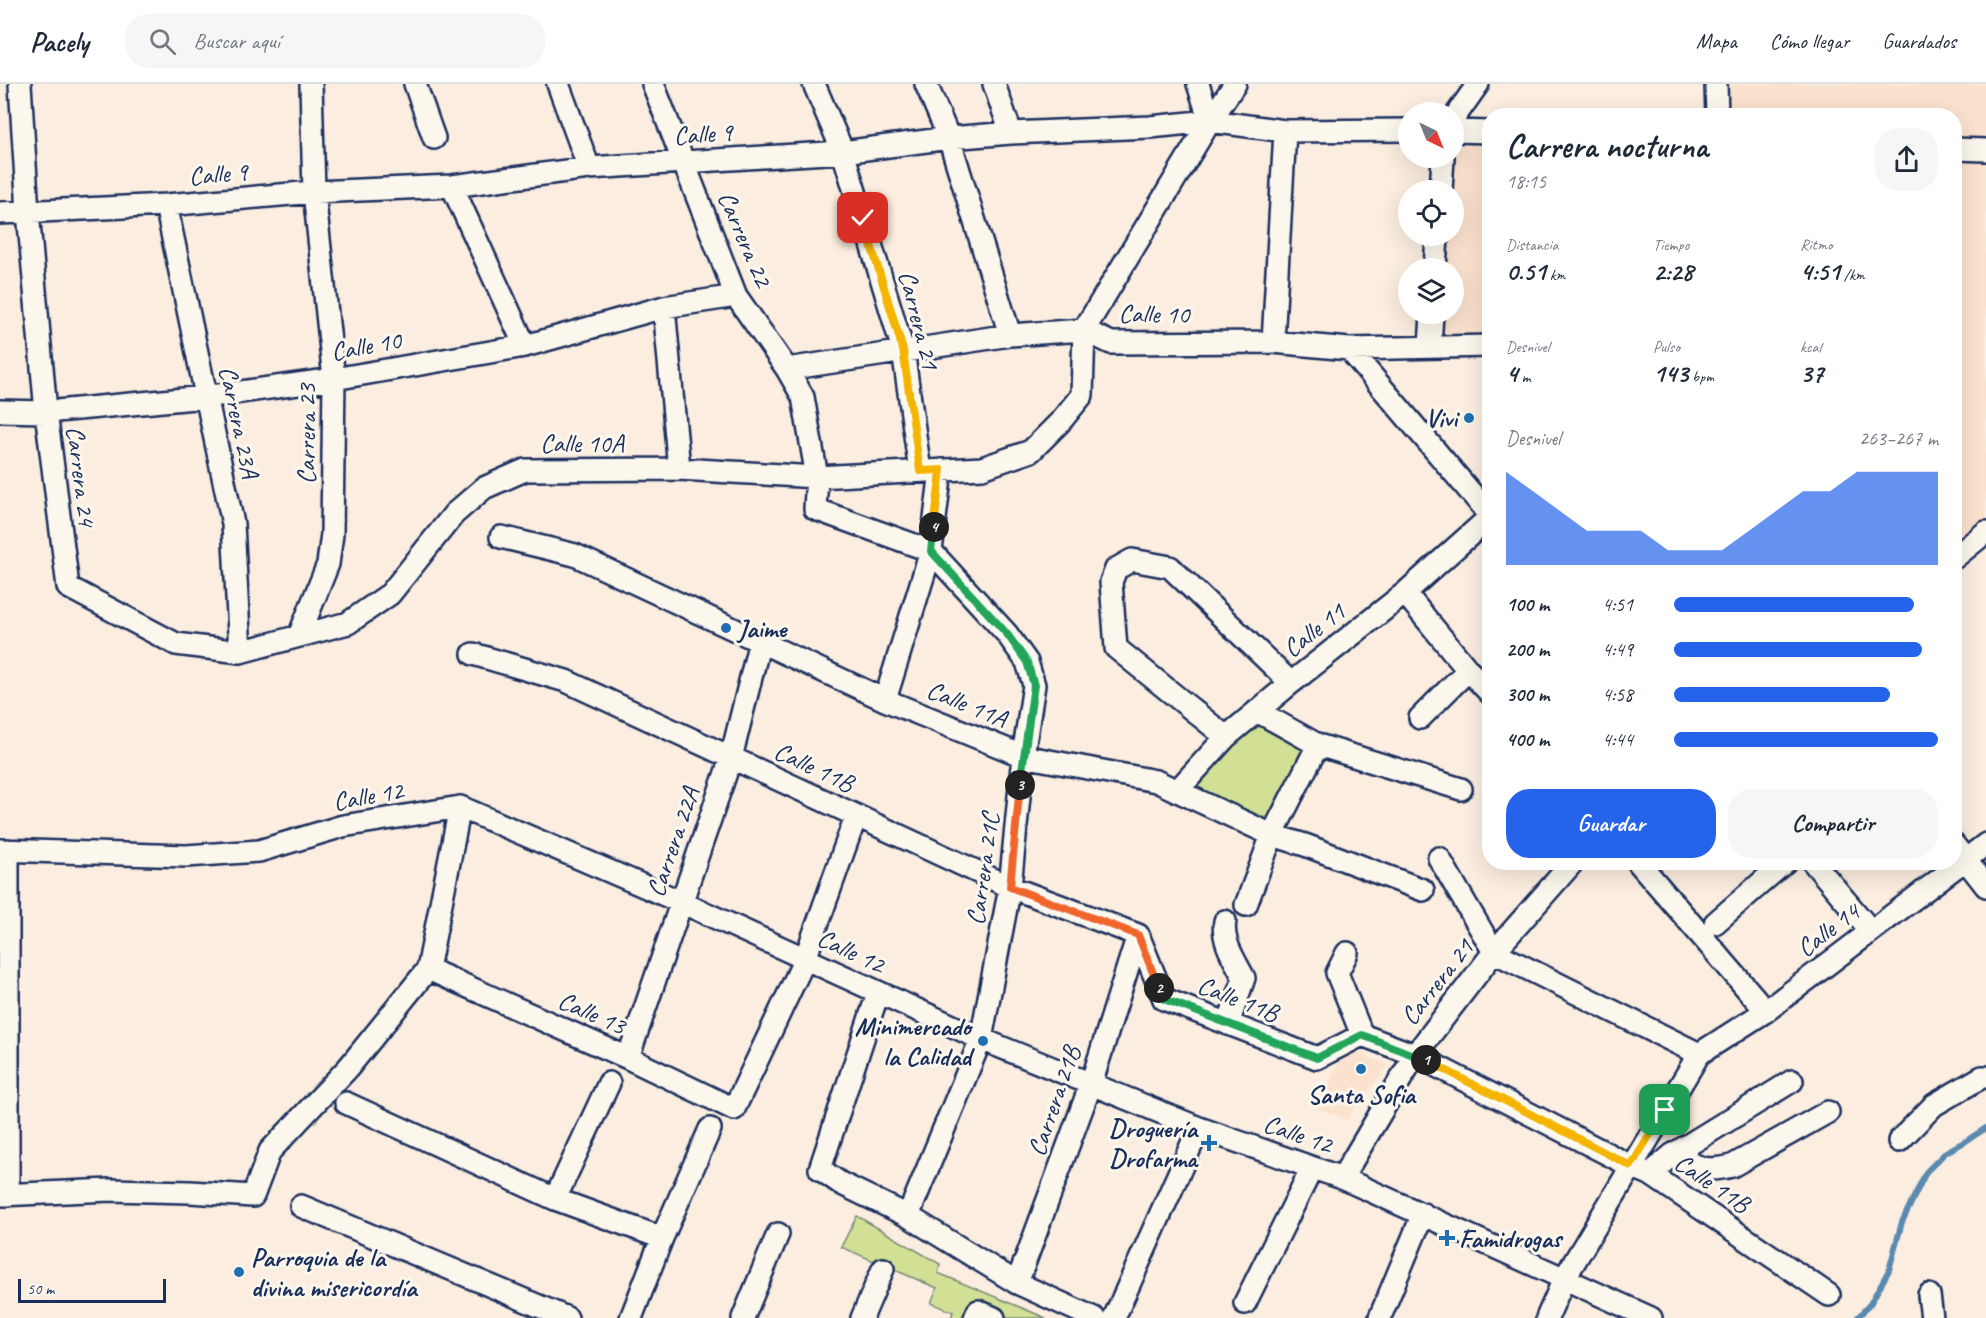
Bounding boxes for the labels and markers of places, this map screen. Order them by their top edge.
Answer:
pin [837,192,888,243]
place label: Vivi [1425,402,1460,435]
marker: Vivi [1462,411,1476,425]
pin: 4 [919,512,949,542]
place label: Jaime [736,612,788,645]
marker: Jaime [719,621,733,635]
pin: 3 [1005,770,1035,800]
pin: 2 [1144,973,1174,1003]
place label: Minimercado la Calidad [855,1010,976,1073]
marker: Minimercado la Calidad [976,1034,990,1048]
pin: 1 [1411,1045,1441,1075]
marker: Santa Sofia [1354,1062,1368,1076]
place label: Santa Sofia [1307,1078,1417,1111]
pin [1639,1084,1690,1135]
place label: Droguería Drofarma [1109,1112,1199,1175]
marker: Droguería Drofarma [1202,1136,1216,1150]
place label: Famidrogas [1459,1222,1564,1255]
marker: Famidrogas [1440,1231,1454,1245]
place label: Parroquia de la divina misericordía [251,1241,419,1304]
marker: Parroquia de la divina misericordía [232,1265,246,1279]

